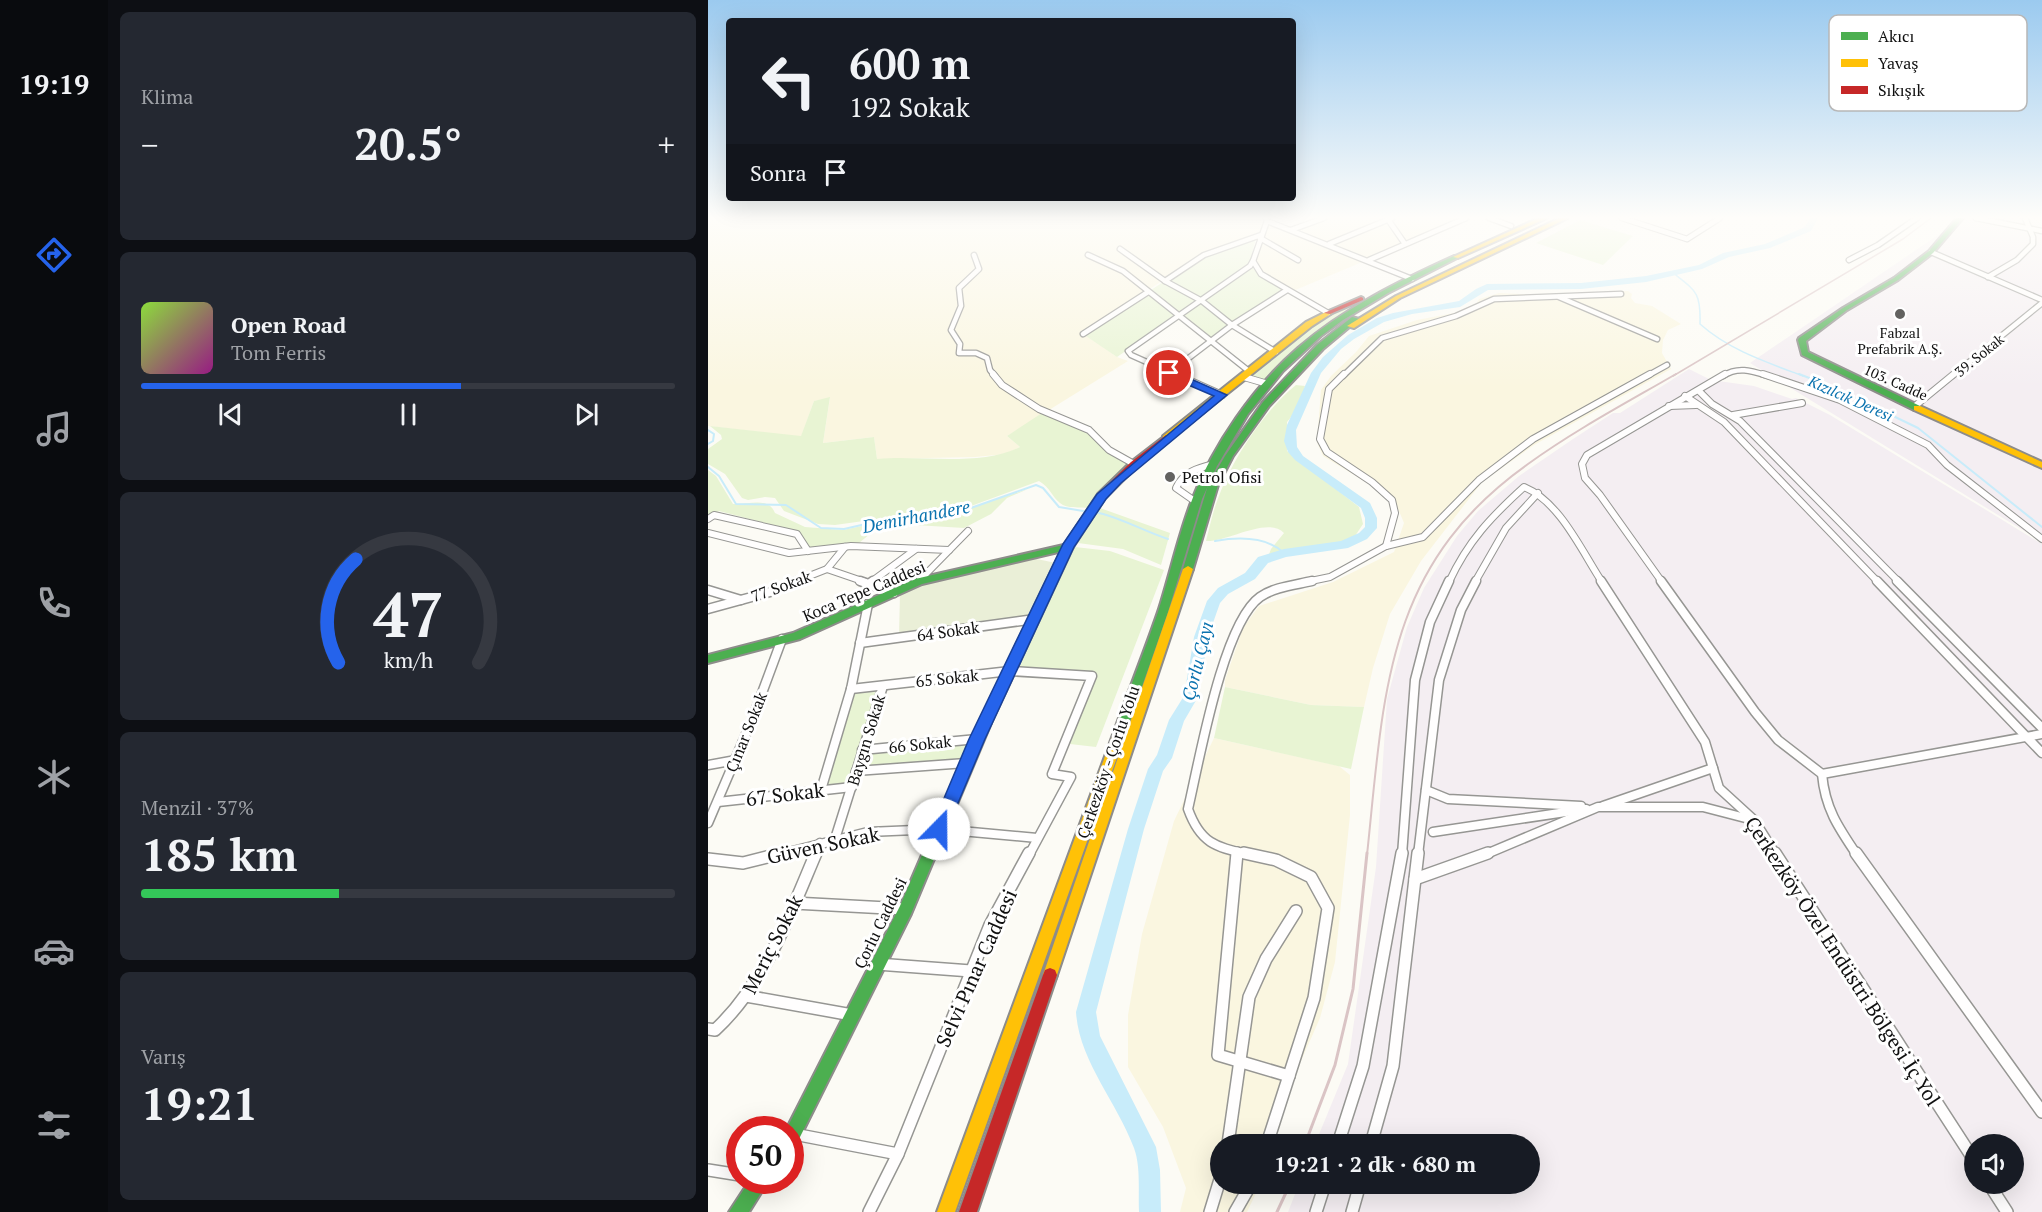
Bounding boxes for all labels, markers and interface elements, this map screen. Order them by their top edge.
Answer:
legend [1829,15,2027,111]
text: Akıcı [1878,25,1914,47]
text: 600 m [849,35,970,91]
icon: left [750,42,828,120]
text: Yavaş [1878,52,1919,74]
text: 19:19 [19,66,89,102]
text: Sıkışık [1878,79,1926,101]
text: Klima [141,83,193,110]
text: 192 Sokak [849,89,970,125]
text: 20.5° [354,113,462,173]
text: − [141,123,159,166]
text: + [657,123,675,166]
icon: arrive [819,156,852,189]
text: Sonra [750,158,807,187]
icon: directions [33,234,75,276]
marker: Fabzal Prefabrik A.Ş. [1893,307,1907,321]
text: Open Road [231,310,346,339]
place label: Fabzal Prefabrik A.Ş. [1857,323,1943,358]
street label: 39. Sokak [1950,329,2008,381]
text: Tom Ferris [231,339,326,366]
pin [1143,347,1194,398]
icon: arrive [1152,356,1185,389]
street label: 103. Cadde [1861,360,1931,404]
water label: Kızılcık Deresi [1805,370,1897,426]
icon: previous [214,398,247,431]
icon: pause [392,398,425,431]
icon: next [570,398,603,431]
icon: music [33,408,75,450]
place label: Petrol Ofisi [1182,466,1262,488]
marker: Petrol Ofisi [1163,470,1177,484]
water label: Demirhandere [859,494,972,538]
street label: Koca Tepe Caddesi [799,555,929,627]
street label: 77 Sokak [748,565,815,607]
text: 47 [373,572,443,655]
icon: phone [33,582,75,624]
street label: 64 Sokak [915,616,981,646]
water label: Çorlu Çayı [1176,619,1218,703]
text: km/h [383,646,433,674]
street label: 65 Sokak [915,664,980,692]
street label: Çerkezköy - Çorlu Yolu [1071,683,1145,841]
street label: Çınar Sokak [720,688,772,775]
street label: Baygın Sokak [842,691,891,788]
street label: 66 Sokak [888,730,953,758]
icon: climate [33,756,75,798]
street label: 67 Sokak [744,776,826,812]
text: Menzil · 37% [141,794,254,821]
position arrow [907,797,971,861]
street label: Çerkezköy Özel Endüstri Bölgesi İç Yol [1739,811,1947,1111]
street label: Güven Sokak [764,820,882,870]
text: 185 km [141,824,297,884]
street label: Çorlu Caddesi [848,874,912,972]
street label: Selvi Pınar Caddesi [929,885,1023,1051]
street label: Meriç Sokak [735,889,809,998]
icon: car [33,930,75,972]
text: Varış [141,1043,186,1070]
text: 19:21 [141,1073,258,1133]
icon: filters [33,1104,75,1146]
speed limit sign: 50 [726,1116,804,1194]
map controls [1964,1134,2024,1194]
button: sound [1964,1134,2024,1194]
text: 19:21 · 2 dk · 680 m [1274,1149,1476,1178]

